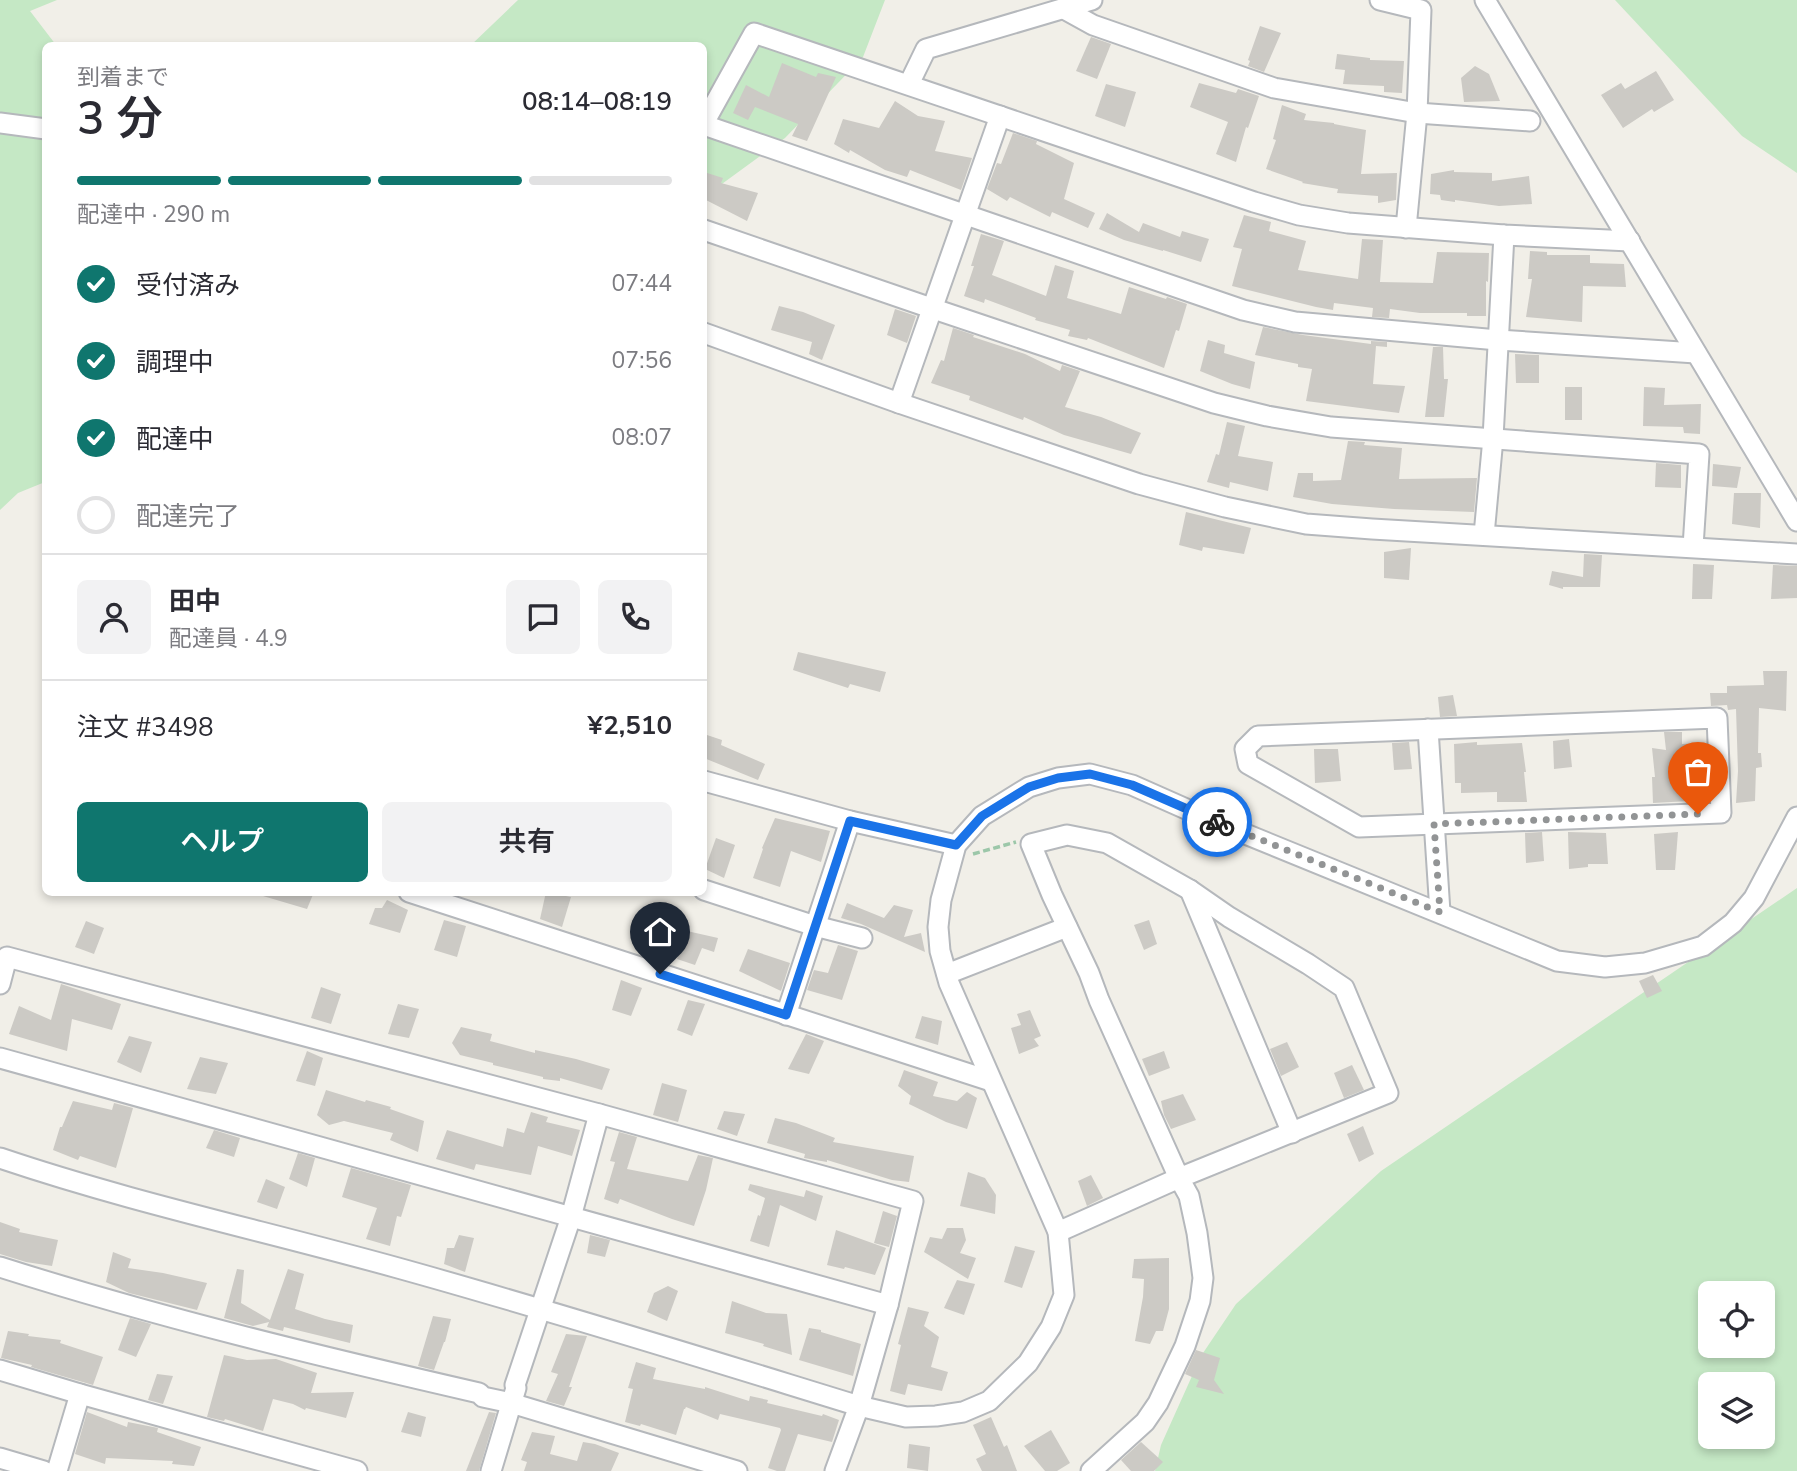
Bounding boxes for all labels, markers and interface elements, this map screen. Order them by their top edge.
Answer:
text: 到着まで [77,62,169,93]
text: 08:14–08:19 [522,84,672,119]
text: 3 分 [77,87,163,150]
text: 配達中 · 290 m [77,199,230,230]
icon: check [77,265,115,303]
text: 受付済み [136,268,240,303]
text: 07:44 [612,268,672,299]
icon: check [77,342,115,380]
text: 調理中 [136,345,214,380]
text: 07:56 [612,345,672,376]
icon: check [77,419,115,457]
text: 配達中 [136,422,214,457]
text: 08:07 [612,422,672,453]
text: 配達完了 [136,499,240,534]
button: person [77,580,151,654]
button: chat [506,580,580,654]
button: phone [598,580,672,654]
text: 田中 [169,584,221,619]
text: 配達員 · 4.9 [169,623,288,654]
text: ¥2,510 [588,708,672,743]
text: 注文 #3498 [77,710,214,745]
pin [1668,742,1728,814]
icon: bag [1679,753,1717,791]
courier [1182,787,1252,857]
button: ヘルプ [77,802,368,882]
button: 共有 [382,802,672,882]
icon: bike [1198,803,1236,841]
pin [630,902,690,974]
icon: home [641,913,679,951]
map controls [1698,1281,1775,1449]
button: locate [1698,1281,1775,1358]
button: layers [1698,1372,1775,1449]

